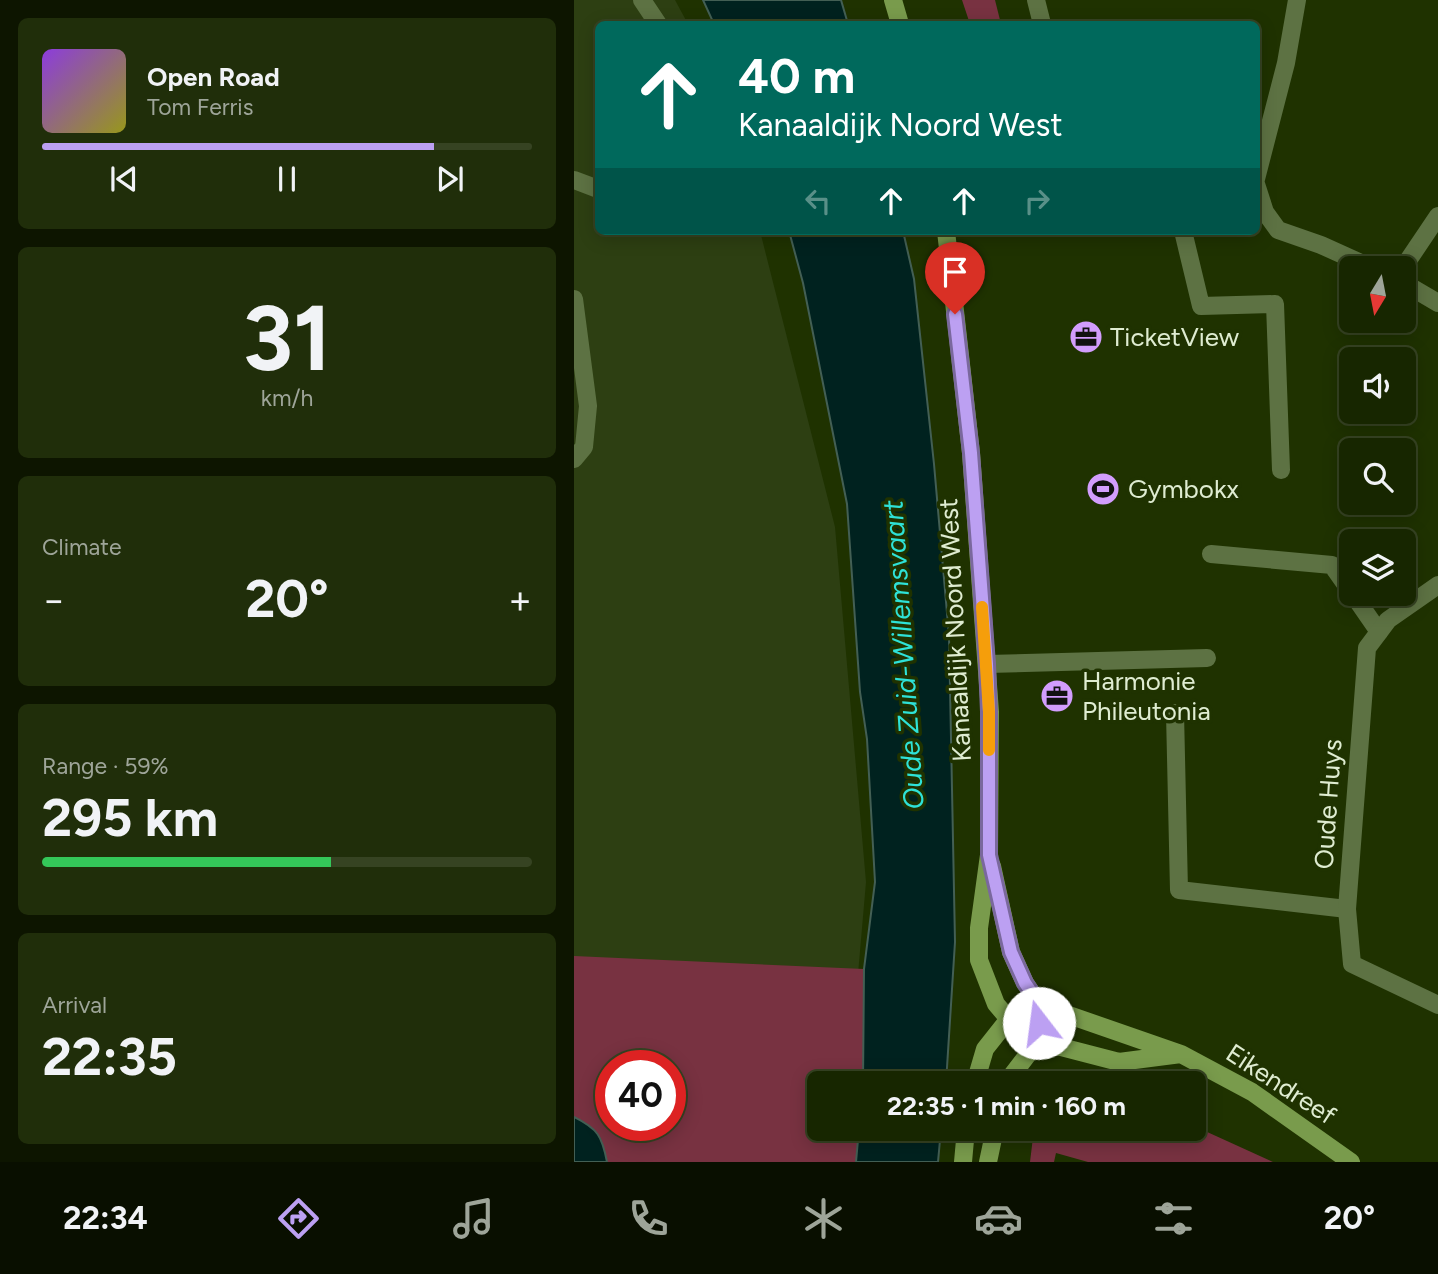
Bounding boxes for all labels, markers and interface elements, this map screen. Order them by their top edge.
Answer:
text: 40 m [738,46,855,105]
icon: ahead [623,49,714,140]
text: Open Road [147,61,280,93]
text: Tom Ferris [147,93,253,121]
text: Kanaaldijk Noord West [738,106,1063,144]
icon: previous [105,160,143,198]
icon: pause [268,160,306,198]
icon: next [431,160,469,198]
icon: left [799,182,837,220]
icon: ahead [872,182,910,220]
icon: ahead [945,182,983,220]
icon: right [1018,182,1056,220]
pin [925,242,985,314]
icon: arrive [936,253,974,291]
north arrow [1339,256,1416,332]
map controls [1339,256,1416,606]
text: 31 [243,284,332,393]
office icon: TicketView [1067,318,1105,356]
place label: TicketView [1110,321,1240,353]
button: sound [1339,347,1416,424]
text: km/h [261,384,313,412]
button: search [1339,438,1416,515]
sports icon: Gymbokx [1084,470,1122,508]
place label: Gymbokx [1128,473,1239,505]
street label: Kanaaldijk Noord West [932,497,978,763]
water label: Oude Zuid-Willemsvaart [875,499,931,811]
button: layers [1339,529,1416,606]
text: Climate [42,533,121,561]
text: 20° [245,568,329,630]
text: − [42,577,66,623]
text: + [508,577,532,623]
place label: Harmonie Phileutonia [1082,665,1211,727]
office icon: Harmonie Phileutonia [1038,677,1076,715]
street label: Oude Huys [1307,738,1349,870]
text: Range · 59% [42,752,169,780]
text: 295 km [42,787,218,849]
position arrow [1002,986,1076,1060]
text: Arrival [42,991,107,1019]
text: 22:35 [42,1026,177,1088]
street label: Eikendreef [1220,1037,1342,1132]
speed limit sign: 40 [595,1050,686,1141]
text: 22:35 · 1 min · 160 m [887,1090,1126,1122]
icon: directions [274,1194,323,1243]
icon: music [449,1194,498,1243]
icon: phone [624,1194,673,1243]
icon: climate [799,1194,848,1243]
icon: car [974,1194,1023,1243]
icon: filters [1149,1194,1198,1243]
text: 22:34 [63,1199,148,1237]
text: 20° [1324,1199,1375,1237]

